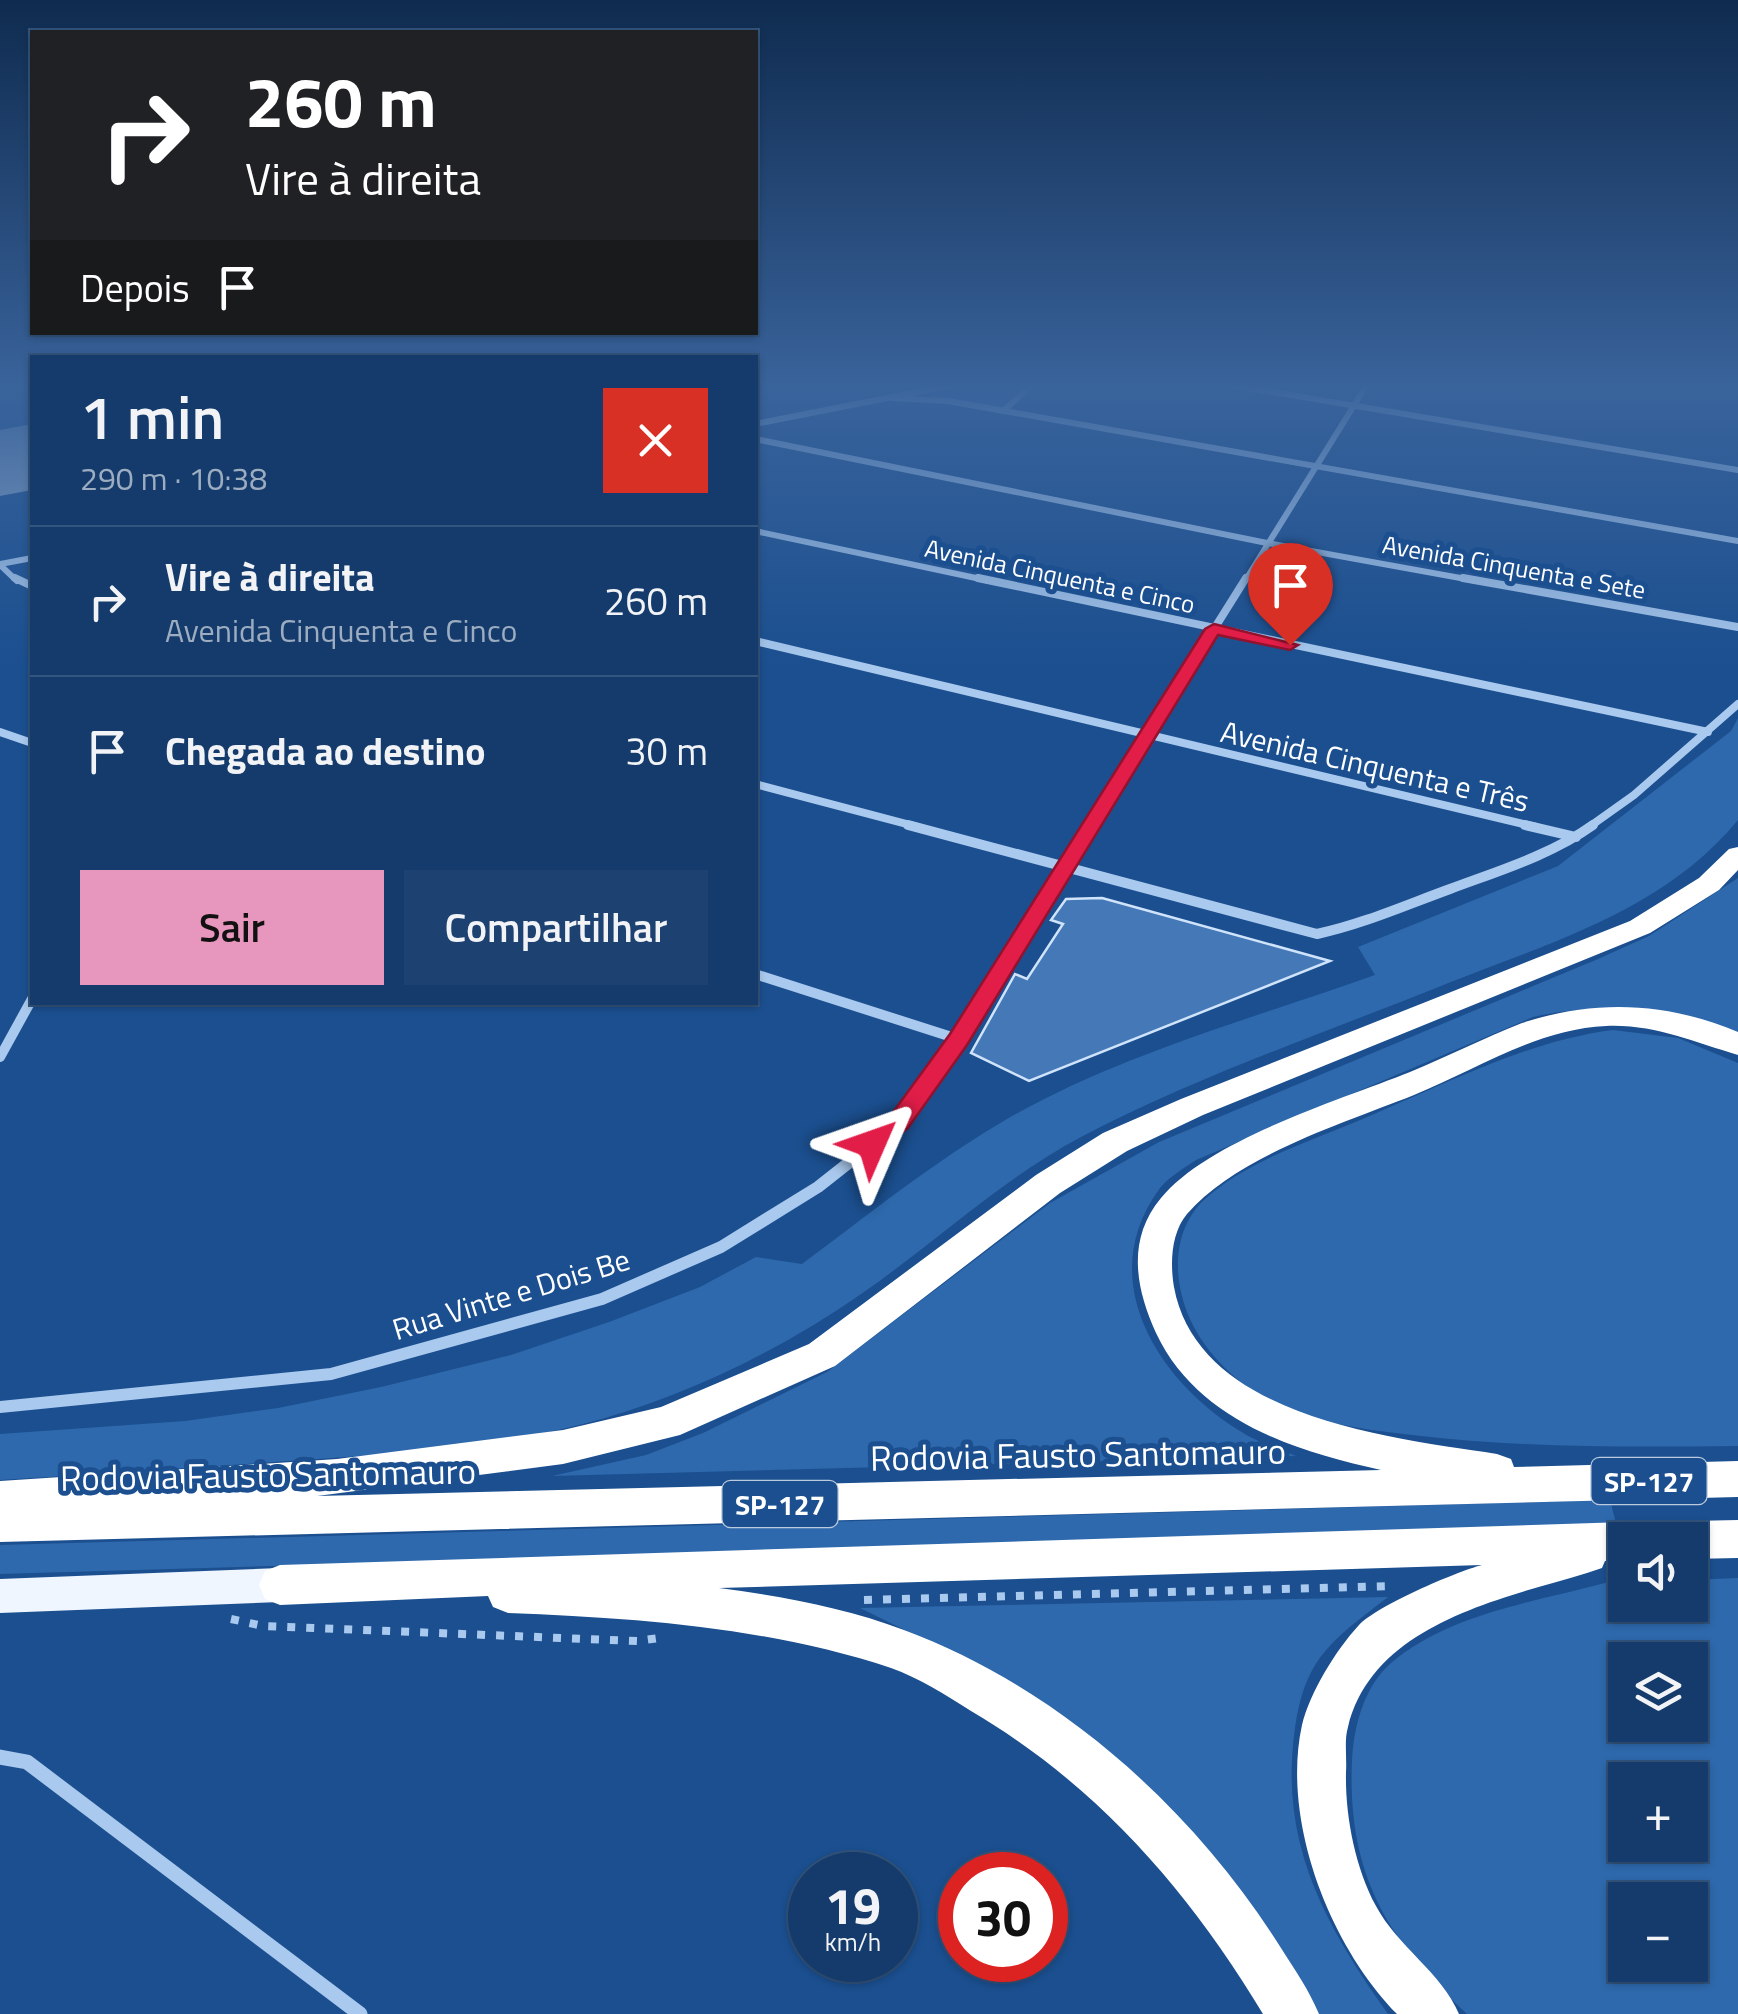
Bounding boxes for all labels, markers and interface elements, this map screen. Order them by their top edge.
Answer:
text: 260 m [245,48,437,154]
icon: right [80,70,210,200]
text: Vire à direita [245,144,481,212]
text: Depois [80,259,190,317]
icon: arrive [210,260,265,315]
text: 1 min [80,371,224,462]
button: close [603,388,708,493]
text: 290 m · 10:38 [80,454,267,502]
street label: Avenida Cinquenta e Sete [1380,525,1648,609]
street label: Avenida Cinquenta e Cinco [921,529,1199,623]
pin [1248,543,1333,646]
text: Vire à direita [165,548,375,606]
icon: arrive [1263,558,1318,613]
text: 260 m [604,572,708,630]
icon: right [80,574,135,629]
text: Avenida Cinquenta e Cinco [165,606,517,654]
street label: Avenida Cinquenta e Três [1216,708,1534,824]
text: Chegada ao destino [165,722,485,780]
text: 30 m [625,722,708,780]
icon: arrive [80,724,135,779]
button: Sair [80,870,384,985]
button: Compartilhar [404,870,708,985]
position arrow [820,1092,924,1196]
street label: Rua Vinte e Dois Be [387,1236,635,1352]
street label: Rodovia Fausto Santomauro [870,1423,1286,1485]
street label: Rodovia Fausto Santomauro [60,1443,476,1505]
road number: SP-127 [1592,1458,1706,1504]
road number: SP-127 [722,1481,838,1527]
map controls [1608,1522,1708,1982]
button: sound [1608,1522,1708,1622]
button: layers [1608,1642,1708,1742]
button: + [1608,1762,1708,1862]
speed limit sign: 30 [938,1852,1068,1982]
text: 19 [825,1867,881,1943]
button: − [1608,1882,1708,1982]
text: km/h [825,1923,881,1961]

